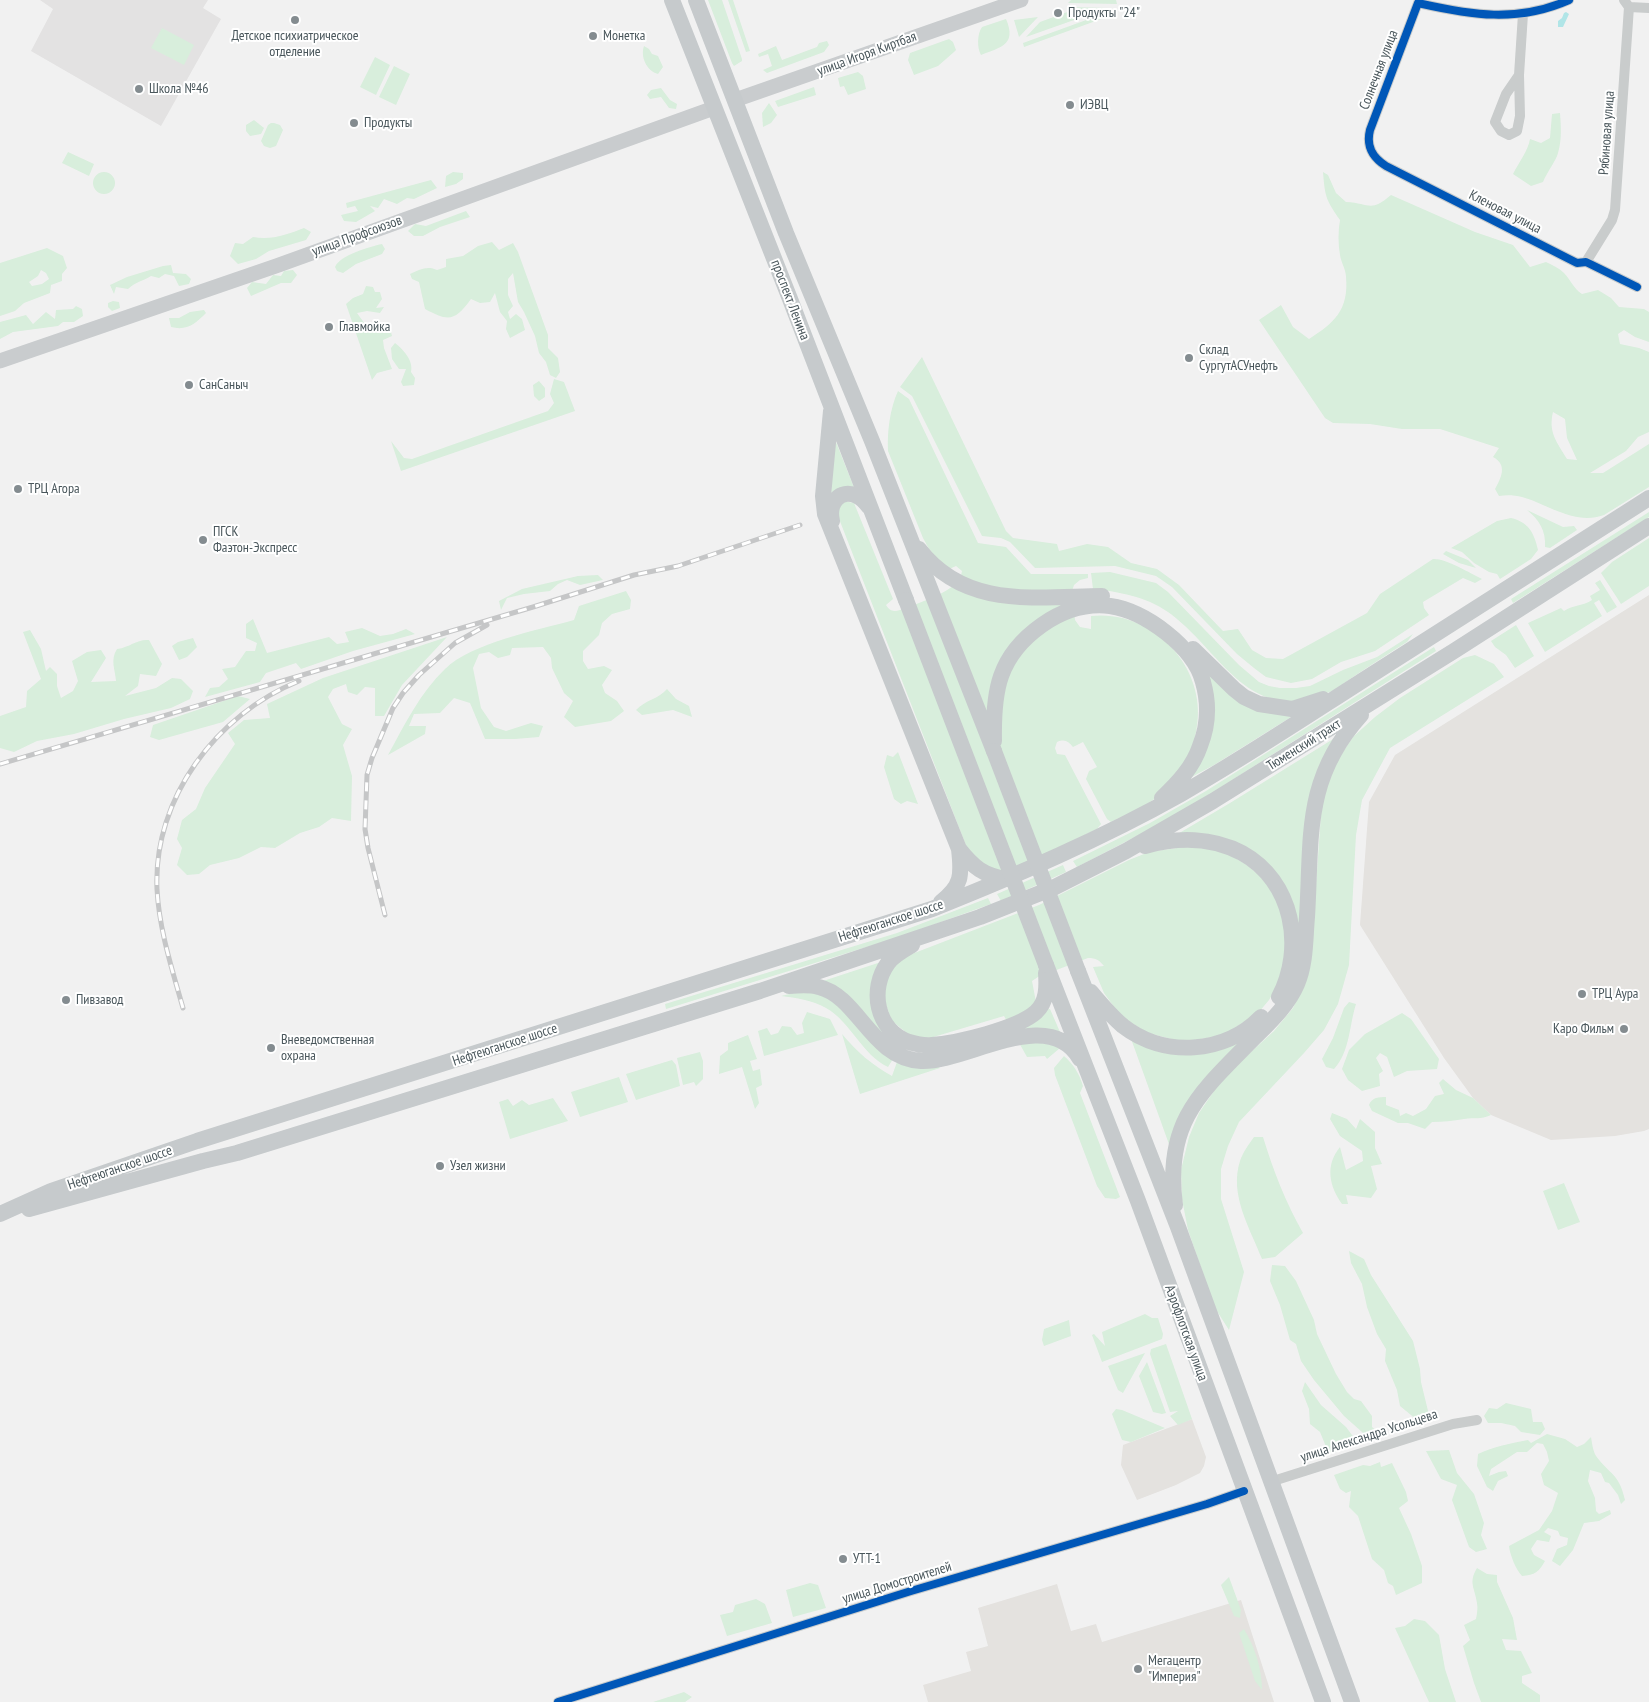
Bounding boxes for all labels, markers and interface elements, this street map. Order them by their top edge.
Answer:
place label: Продукты "24" [1068,5,1140,21]
marker: Продукты "24" [1052,7,1064,19]
marker: Детское психиатрическое отделение [289,14,301,26]
place label: Детское психиатрическое отделение [231,28,359,60]
place label: Монетка [603,28,645,44]
street label: улица Игоря Киртбая [815,28,919,80]
street label: Солнечная улица [1356,28,1402,112]
marker: Монетка [587,30,599,42]
place label: Школа №46 [149,81,209,97]
marker: Школа №46 [133,83,145,95]
street label: Рябиновая улица [1596,90,1618,176]
place label: ИЭВЦ [1080,97,1108,113]
marker: ИЭВЦ [1064,99,1076,111]
place label: Продукты [364,115,412,131]
marker: Продукты [348,117,360,129]
street label: Кленовая улица [1466,187,1544,237]
street label: улица Профсоюзов [310,212,404,260]
street label: проспект Ленина [767,258,813,342]
place label: Главмойка [339,319,390,335]
marker: Главмойка [323,321,335,333]
place label: Склад СургутАСУнефть [1199,342,1278,374]
marker: Склад СургутАСУнефть [1183,352,1195,364]
place label: СанСаныч [199,377,248,393]
marker: СанСаныч [183,379,195,391]
place label: ТРЦ Агора [28,481,80,497]
marker: ТРЦ Агора [12,483,24,495]
place label: ПГСК Фаэтон-Экспресс [213,524,297,556]
marker: ПГСК Фаэтон-Экспресс [197,534,209,546]
street label: Тюменский тракт [1264,716,1344,774]
street label: Нефтеюганское шоссе [836,896,946,946]
place label: ТРЦ Аура [1592,986,1638,1002]
marker: ТРЦ Аура [1576,988,1588,1000]
place label: Пивзавод [76,992,124,1008]
marker: Пивзавод [60,994,72,1006]
street label: Нефтеюганское шоссе [450,1020,560,1070]
place label: Каро Фильм [1553,1021,1614,1037]
marker: Каро Фильм [1618,1023,1630,1035]
place label: Вневедомственная охрана [281,1032,374,1064]
marker: Вневедомственная охрана [265,1042,277,1054]
street label: Нефтеюганское шоссе [66,1142,174,1194]
place label: Узел жизни [450,1158,506,1174]
marker: Узел жизни [434,1160,446,1172]
street label: Аэрофлотская улица [1161,1283,1211,1383]
street label: улица Александра Усольцева [1298,1406,1440,1466]
place label: УТТ-1 [853,1551,881,1567]
marker: УТТ-1 [837,1553,849,1565]
street label: улица Домостроителей [840,1558,954,1608]
place label: Мегацентр "Империя" [1148,1653,1201,1685]
marker: Мегацентр "Империя" [1132,1663,1144,1675]

